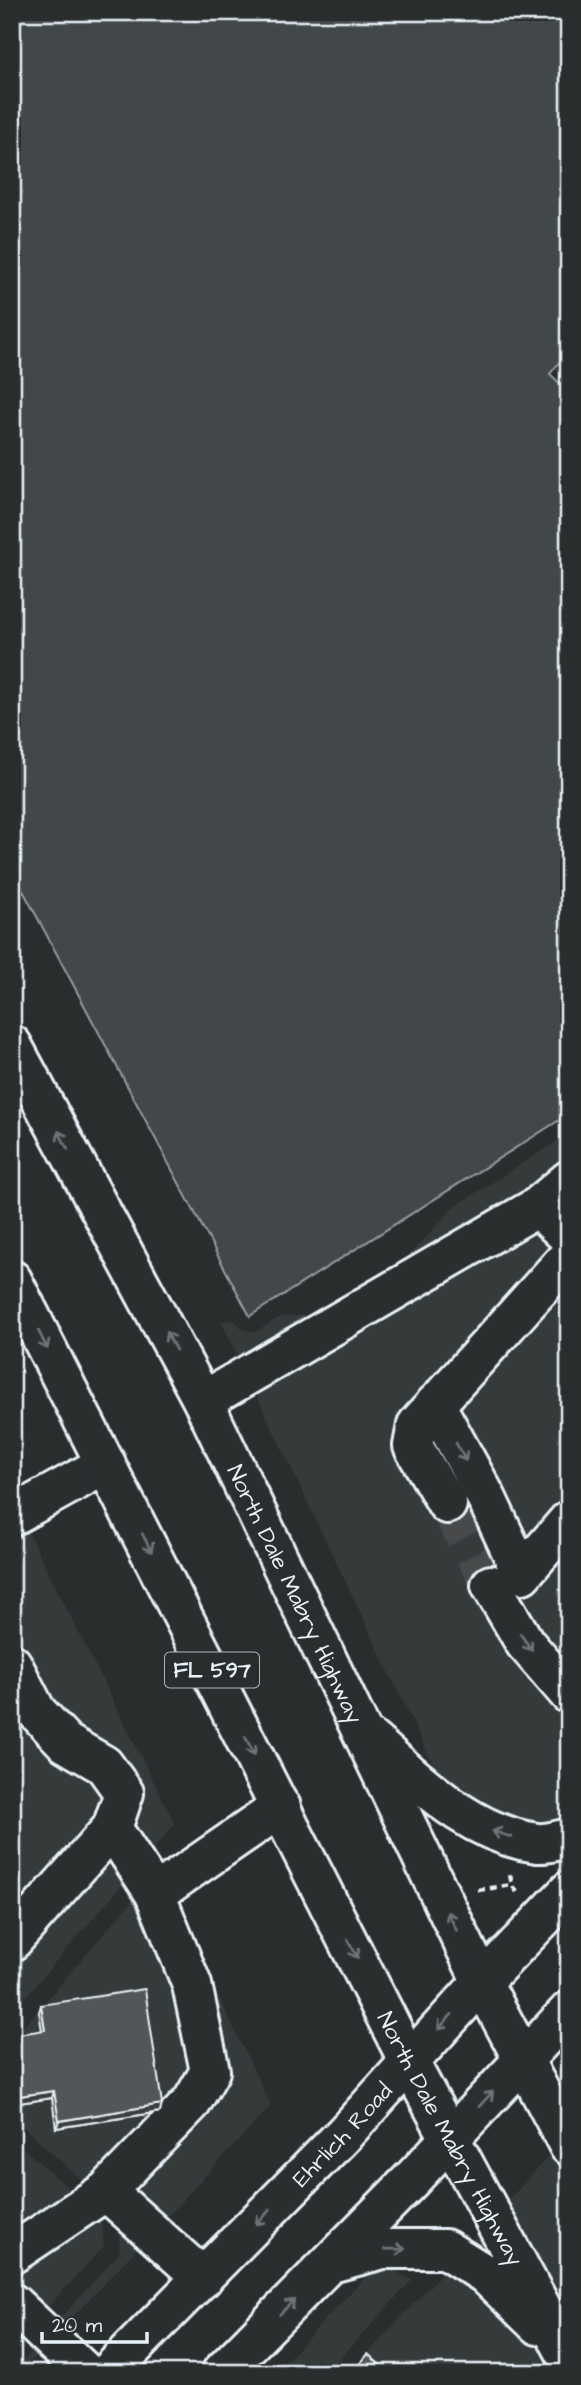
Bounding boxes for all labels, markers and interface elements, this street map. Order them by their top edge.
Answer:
one-way arrow [56,1130,70,1151]
one-way arrow [37,1330,51,1350]
one-way arrow [164,1331,178,1351]
one-way arrow [455,1441,468,1462]
street label: North Dale Mabry Highway [219,1460,371,1730]
one-way arrow [140,1532,154,1553]
one-way arrow [519,1632,533,1651]
road number: FL 597 [165,1652,259,1688]
one-way arrow [244,1735,257,1756]
one-way arrow [492,1826,514,1839]
one-way arrow [445,1911,458,1932]
one-way arrow [346,1938,360,1959]
street label: North Dale Mabry Highway [369,2006,531,2272]
one-way arrow [437,2013,454,2030]
street label: Ehrlich Road [285,2076,400,2195]
one-way arrow [478,2091,495,2108]
one-way arrow [254,2208,271,2225]
one-way arrow [383,2242,406,2256]
one-way arrow [278,2298,295,2315]
scale bar [42,2301,147,2345]
text: 20 m [52,2311,103,2340]

